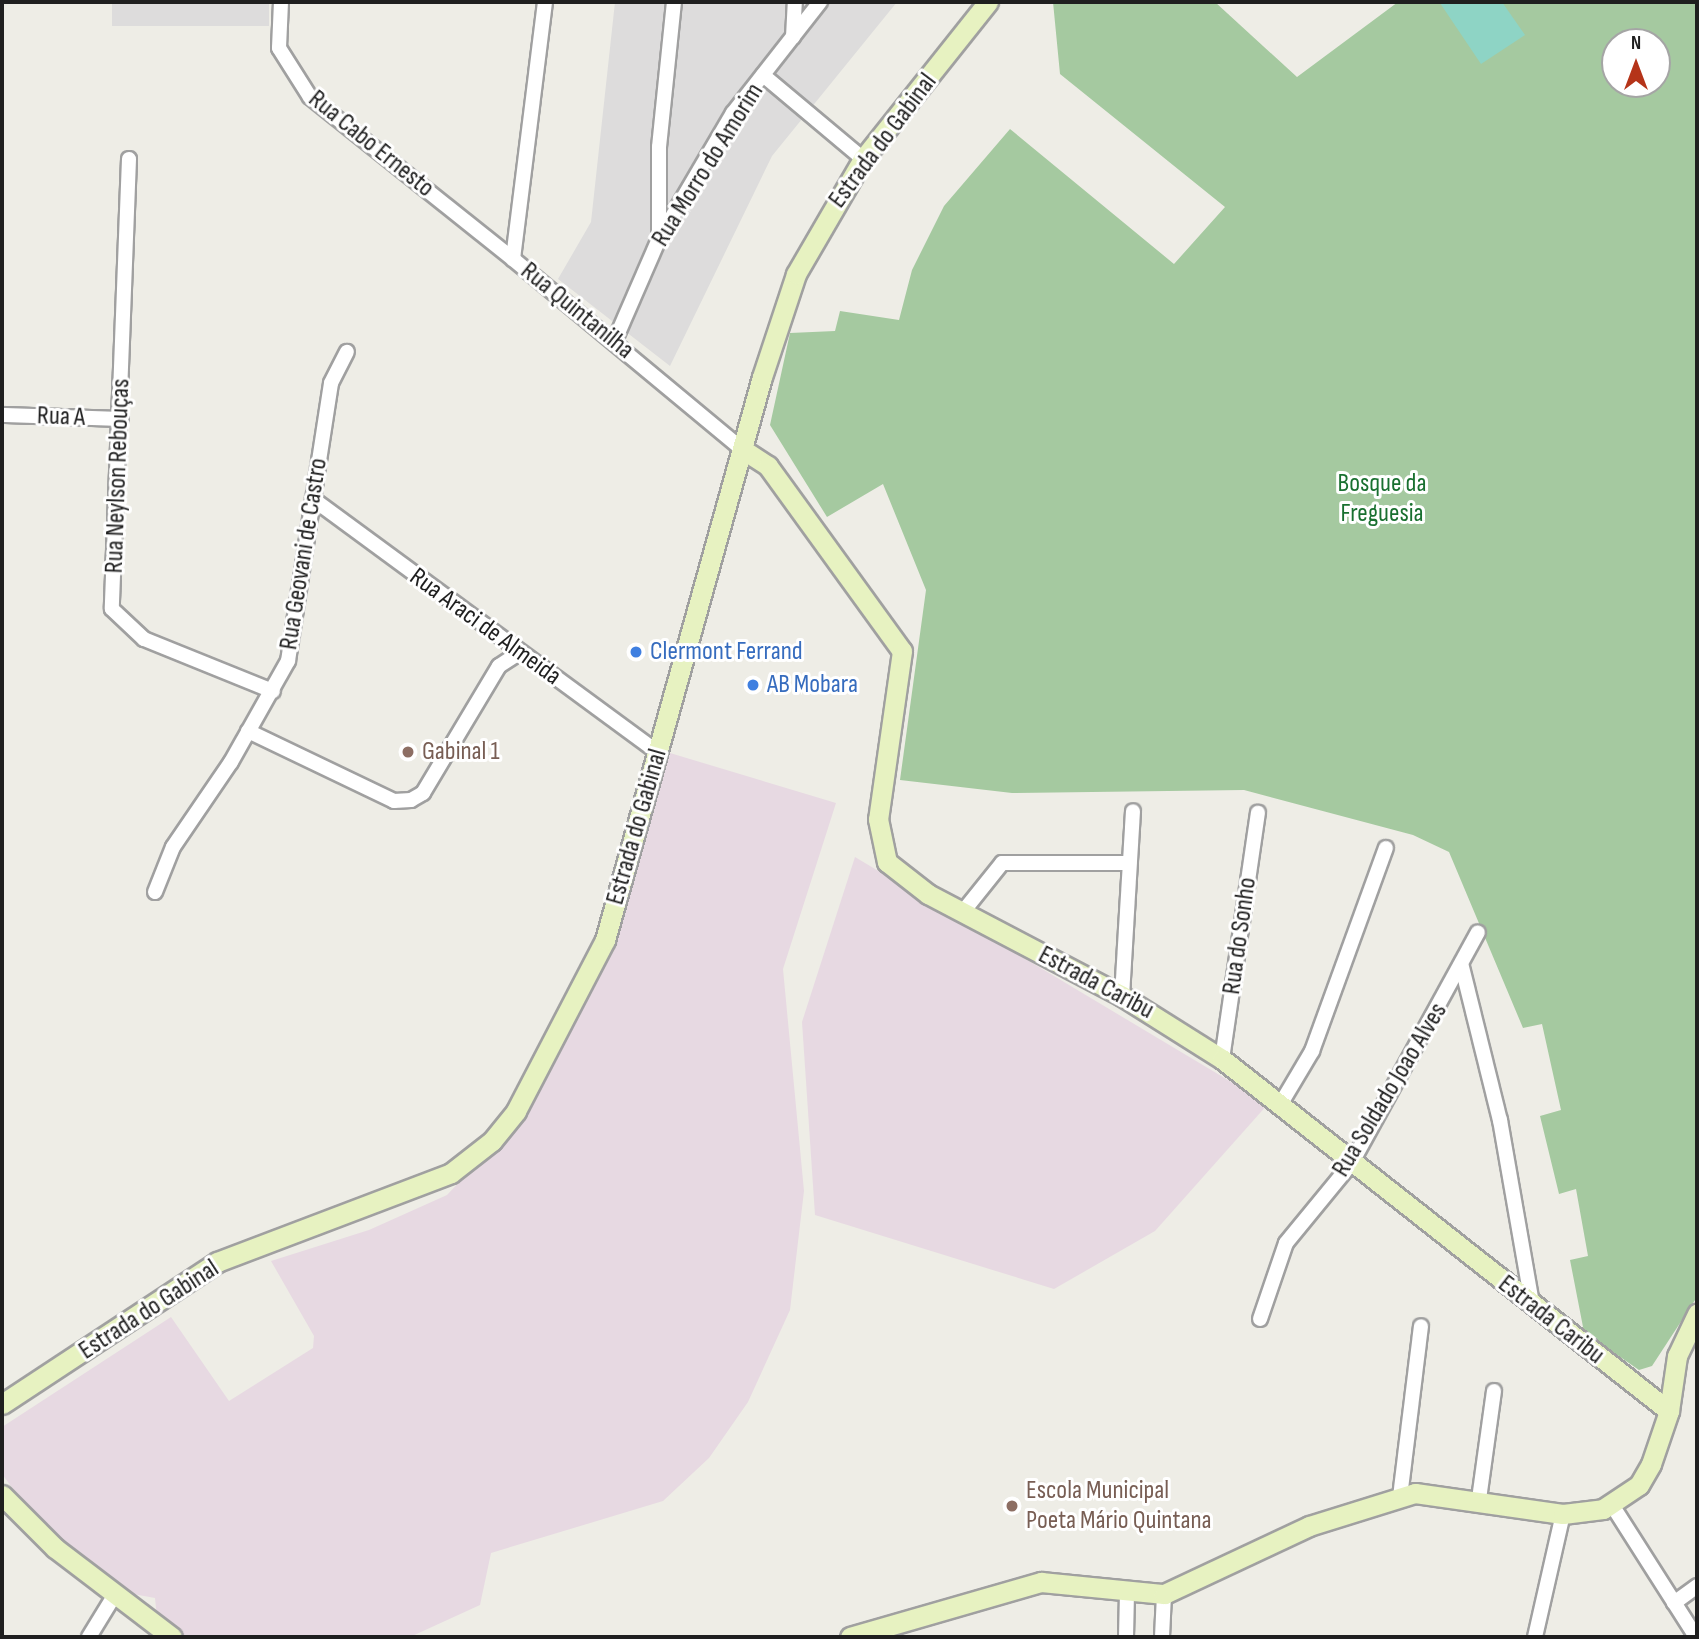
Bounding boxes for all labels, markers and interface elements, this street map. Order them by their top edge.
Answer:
north arrow [1601,28,1671,98]
text: N [1631,32,1641,55]
street label: Estrada do Gabinal [822,68,944,214]
street label: Rua Morro do Amorim [645,78,771,252]
street label: Rua Cabo Ernesto [302,84,440,204]
street label: Rua Quintanilha [514,256,640,366]
street label: Rua Neylson Rebouças [99,378,137,574]
street label: Rua A [36,401,86,433]
street label: Rua Geovani de Castro [273,456,335,652]
park label: Bosque da Freguesia [1338,468,1426,530]
street label: Rua Araci de Almeida [403,562,567,692]
place label: Clermont Ferrand [650,636,803,668]
marker: Clermont Ferrand [628,644,644,660]
place label: AB Mobara [767,669,858,701]
marker: AB Mobara [745,677,761,693]
place label: Gabinal 1 [422,736,500,768]
marker: Gabinal 1 [400,744,416,760]
street label: Estrada do Gabinal [600,746,674,908]
street label: Rua do Sonho [1216,876,1264,996]
street label: Estrada Caribu [1033,940,1159,1026]
street label: Rua Soldado Joao Alves [1326,997,1454,1183]
street label: Estrada do Gabinal [73,1253,225,1367]
street label: Estrada Caribu [1492,1269,1610,1371]
place label: Escola Municipal Poeta Mário Quintana [1026,1475,1212,1536]
marker: Escola Municipal Poeta Mário Quintana [1004,1498,1020,1514]

